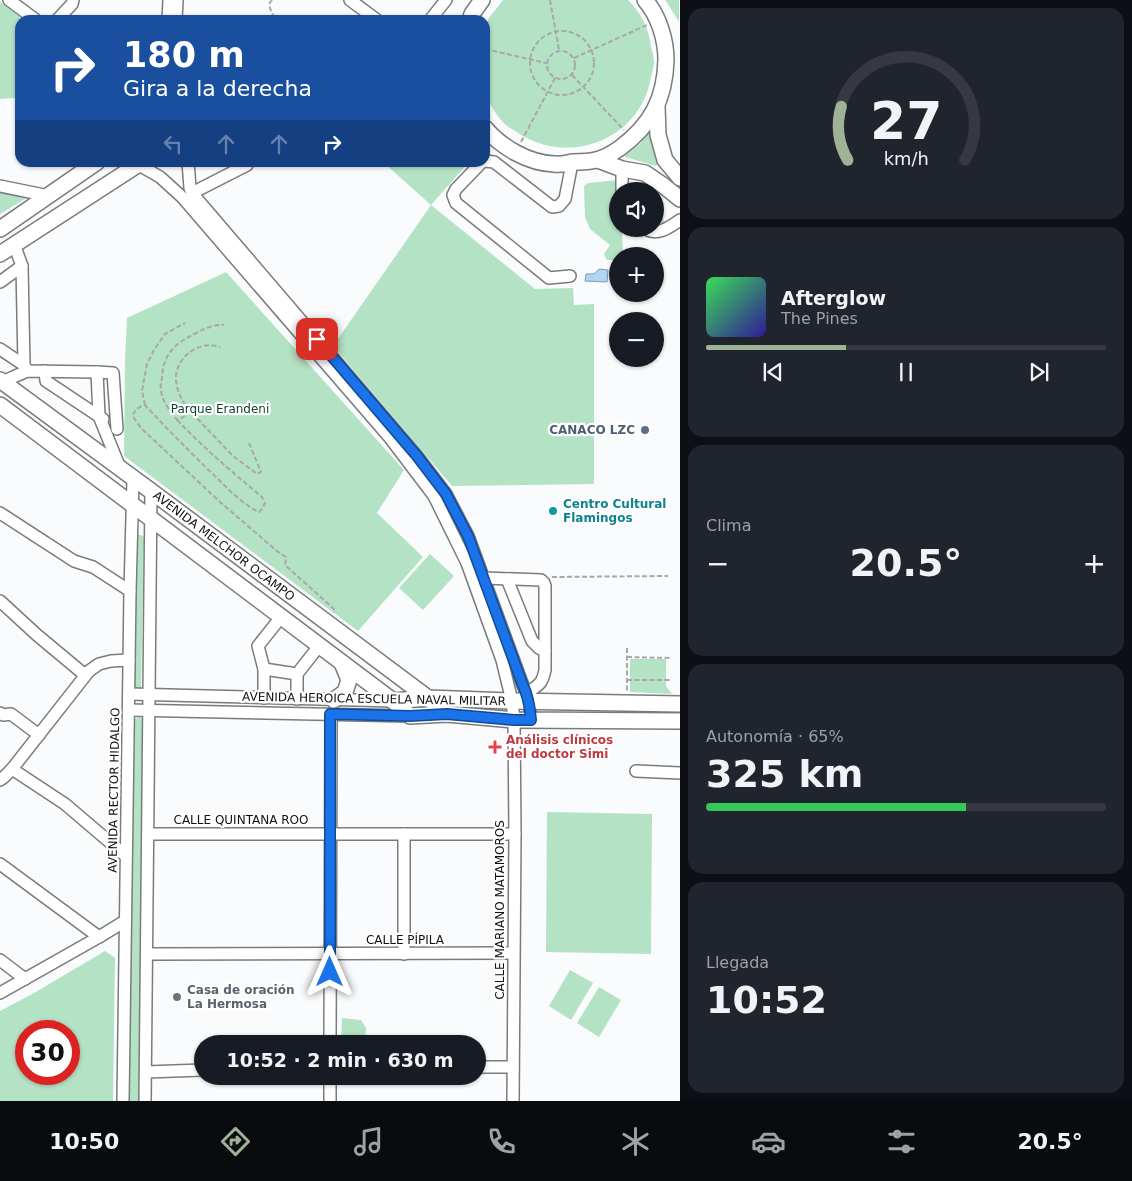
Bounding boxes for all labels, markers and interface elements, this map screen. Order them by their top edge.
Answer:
icon: right [40,35,105,100]
text: 180 m [123,35,245,75]
text: Gira a la derecha [123,76,312,101]
text: 27 [870,91,942,151]
icon: left [159,130,187,158]
icon: ahead [212,130,240,158]
icon: ahead [265,130,293,158]
icon: right [318,130,346,158]
text: km/h [883,148,929,169]
map controls [609,182,664,367]
button: sound [609,182,664,237]
button: + [609,247,664,302]
text: Afterglow [781,287,886,309]
text: The Pines [781,309,858,328]
button: − [609,312,664,367]
pin [296,318,338,360]
icon: arrive [303,325,331,353]
icon: previous [759,358,787,386]
icon: pause [892,358,920,386]
icon: next [1025,358,1053,386]
park label: Parque Erandeni [171,402,269,416]
place label: CANACO LZC [549,423,635,437]
marker: CANACO LZC [639,424,651,436]
street label: AVENIDA MELCHOR OCAMPO [151,488,297,604]
place label: Centro Cultural Flamingos [563,497,666,525]
marker: Centro Cultural Flamingos [547,505,559,517]
text: Clima [706,516,751,535]
text: 20.5° [850,541,962,585]
text: − [706,547,729,580]
text: + [1083,547,1106,580]
street label: AVENIDA HEROICA ESCUELA NAVAL MILITAR [242,690,506,708]
street label: AVENIDA RECTOR HIDALGO [106,707,122,873]
text: Autonomía · 65% [706,727,844,746]
place label: Análisis clínicos del doctor Simi [506,733,613,761]
marker: Análisis clínicos del doctor Simi [488,740,502,754]
text: 325 km [706,752,863,796]
street label: CALLE QUINTANA ROO [174,813,308,827]
street label: CALLE MARIANO MATAMOROS [493,820,507,1000]
street label: CALLE PÍPILA [366,932,445,947]
position arrow [303,945,355,997]
text: Llegada [706,953,769,972]
text: 10:52 [706,978,827,1022]
place label: Casa de oración La Hermosa [187,983,295,1011]
marker: Casa de oración La Hermosa [171,991,183,1003]
speed limit sign: 30 [15,1020,80,1085]
text: 10:52 · 2 min · 630 m [226,1049,454,1071]
icon: directions [218,1124,253,1159]
icon: music [351,1124,386,1159]
icon: phone [484,1124,519,1159]
icon: climate [618,1124,653,1159]
icon: car [751,1124,786,1159]
icon: filters [884,1124,919,1159]
text: 10:50 [49,1129,119,1154]
text: 20.5° [1017,1129,1083,1154]

